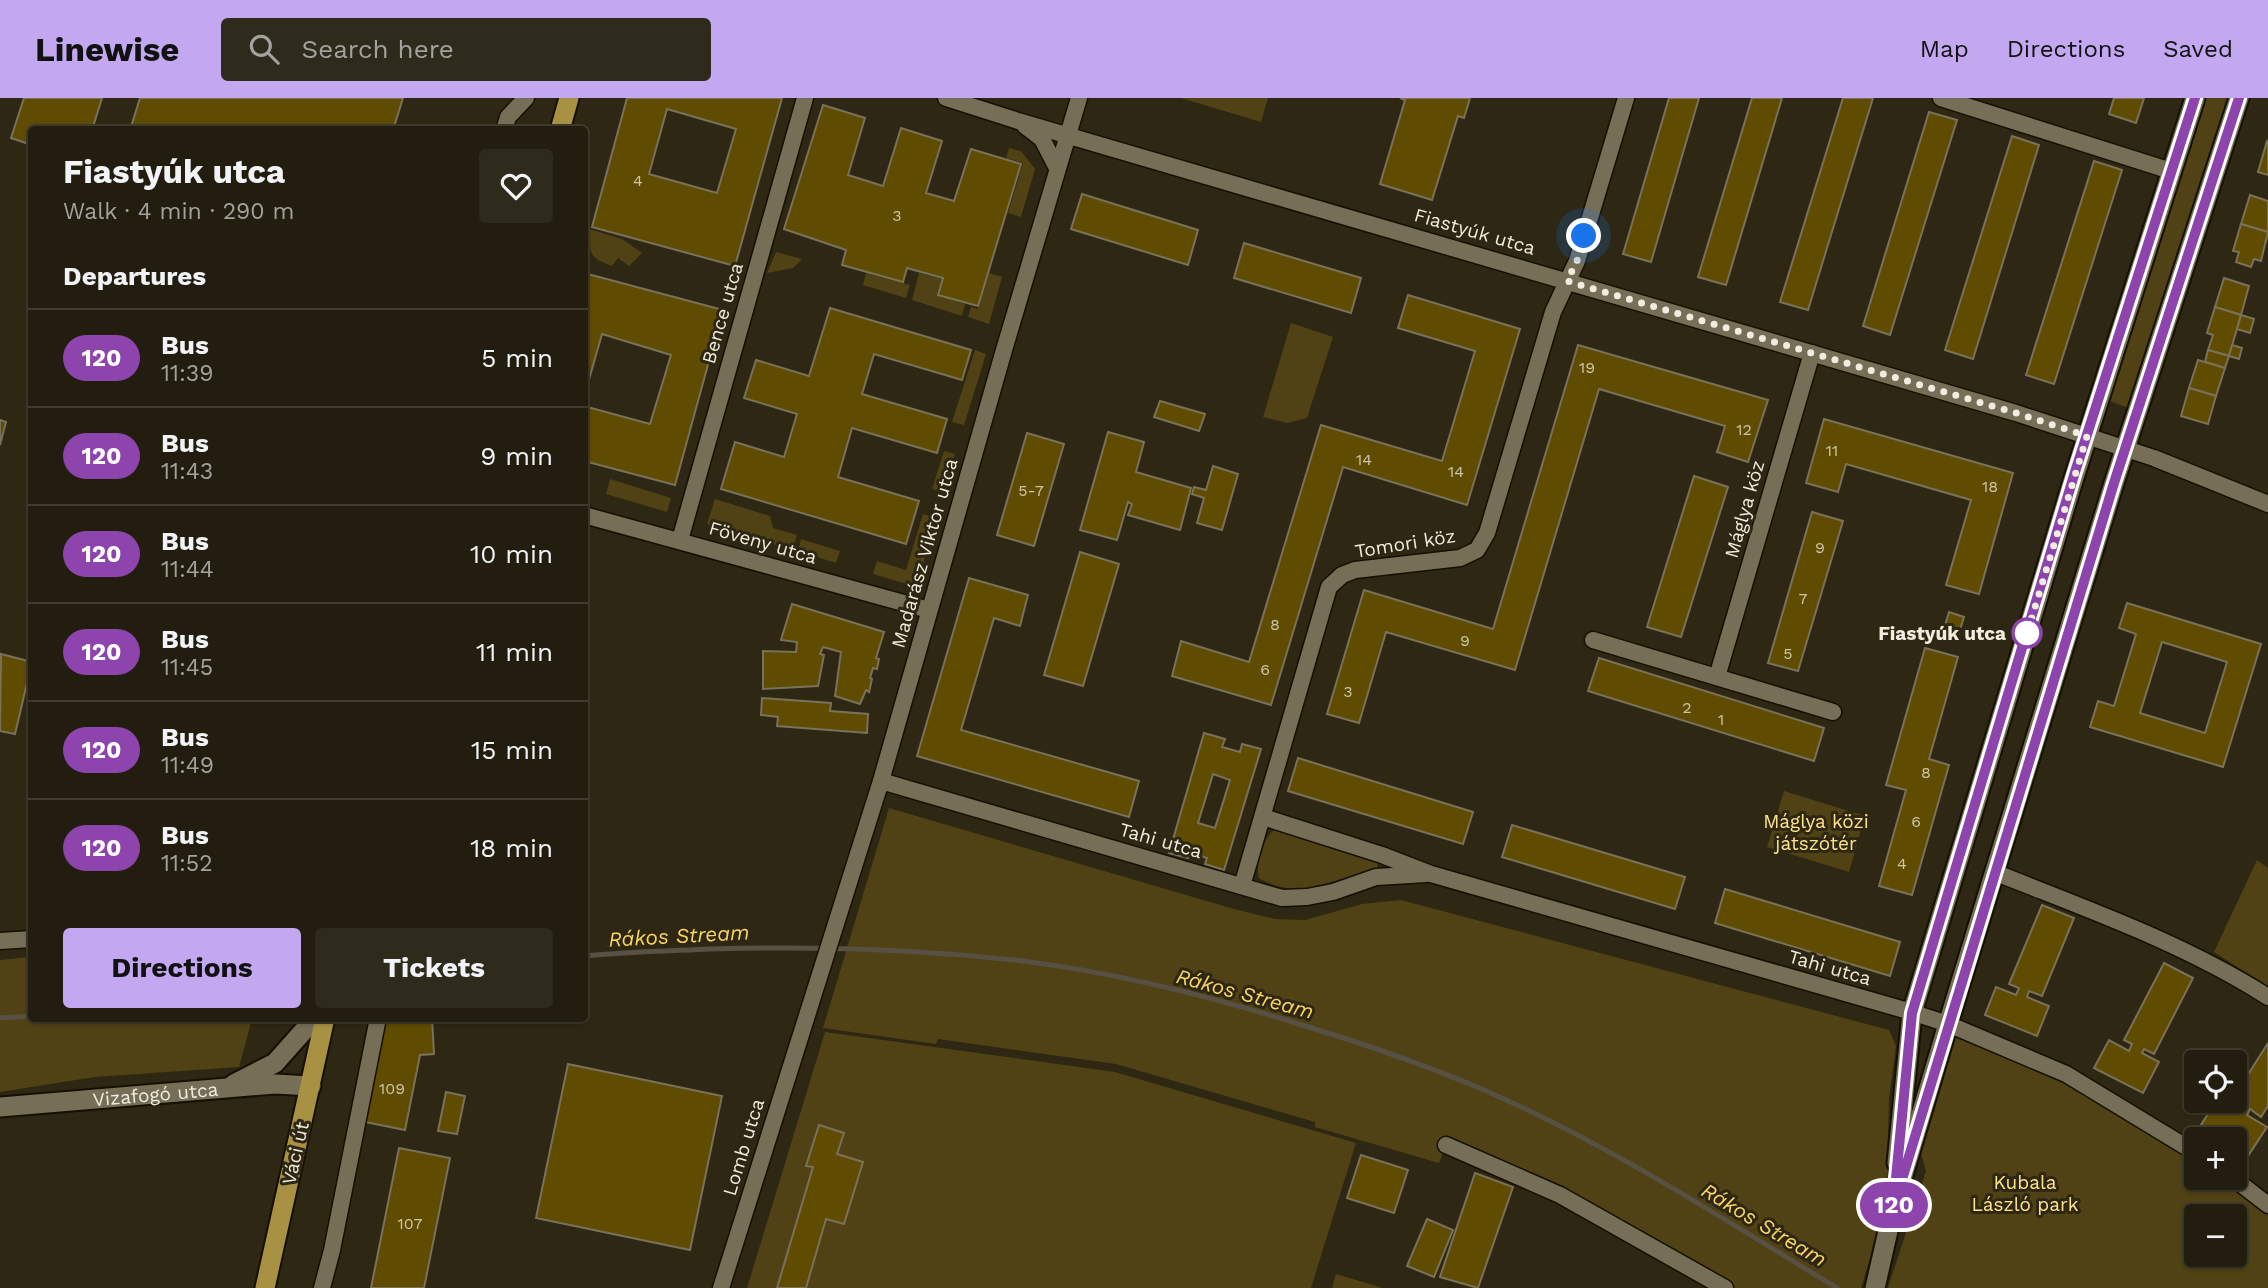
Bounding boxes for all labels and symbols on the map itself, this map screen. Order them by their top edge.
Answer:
house number: 4 [633,171,643,190]
street label: Fiastyúk utca [1412,203,1538,260]
house number: 3 [892,206,902,225]
your location [1566,218,1601,253]
street label: Bence utca [697,260,748,366]
house number: 19 [1579,358,1595,377]
house number: 12 [1736,420,1752,439]
house number: 11 [1826,441,1838,460]
house number: 14 [1356,450,1372,469]
street label: Madarász Viktor utca [886,455,963,651]
street label: Máglya köz [1720,458,1769,561]
house number: 14 [1448,462,1464,481]
house number: 18 [1982,477,1998,496]
house number: 5-7 [1018,481,1044,500]
street label: Föveny utca [706,516,820,569]
street label: Tomori köz [1353,524,1457,563]
house number: 9 [1815,538,1825,557]
house number: 7 [1799,589,1808,608]
house number: 8 [1270,615,1280,634]
marker: Fiastyúk utca [2012,618,2042,648]
place label: Fiastyúk utca [1878,622,2006,645]
house number: 9 [1460,631,1470,650]
house number: 5 [1783,644,1793,663]
house number: 6 [1260,660,1270,679]
house number: 3 [1343,682,1353,701]
house number: 2 [1682,698,1692,717]
house number: 1 [1718,710,1724,729]
house number: 8 [1921,763,1931,782]
park label: Máglya közi játszótér [1763,810,1869,855]
house number: 6 [1911,812,1921,831]
street label: Tahi utca [1117,818,1205,863]
house number: 4 [1897,854,1907,873]
water label: Rákos Stream [608,919,750,952]
street label: Tahi utca [1786,945,1874,990]
water label: Rákos Stream [1174,963,1317,1024]
street label: Vizafogó utca [92,1078,219,1111]
house number: 109 [379,1079,405,1098]
street label: Lomb utca [718,1096,769,1198]
street label: Váci út [277,1119,314,1187]
park label: Kubala László park [1971,1171,2079,1216]
water label: Rákos Stream [1697,1177,1831,1272]
line badge: 120 [1854,1182,1934,1228]
house number: 107 [398,1214,422,1233]

